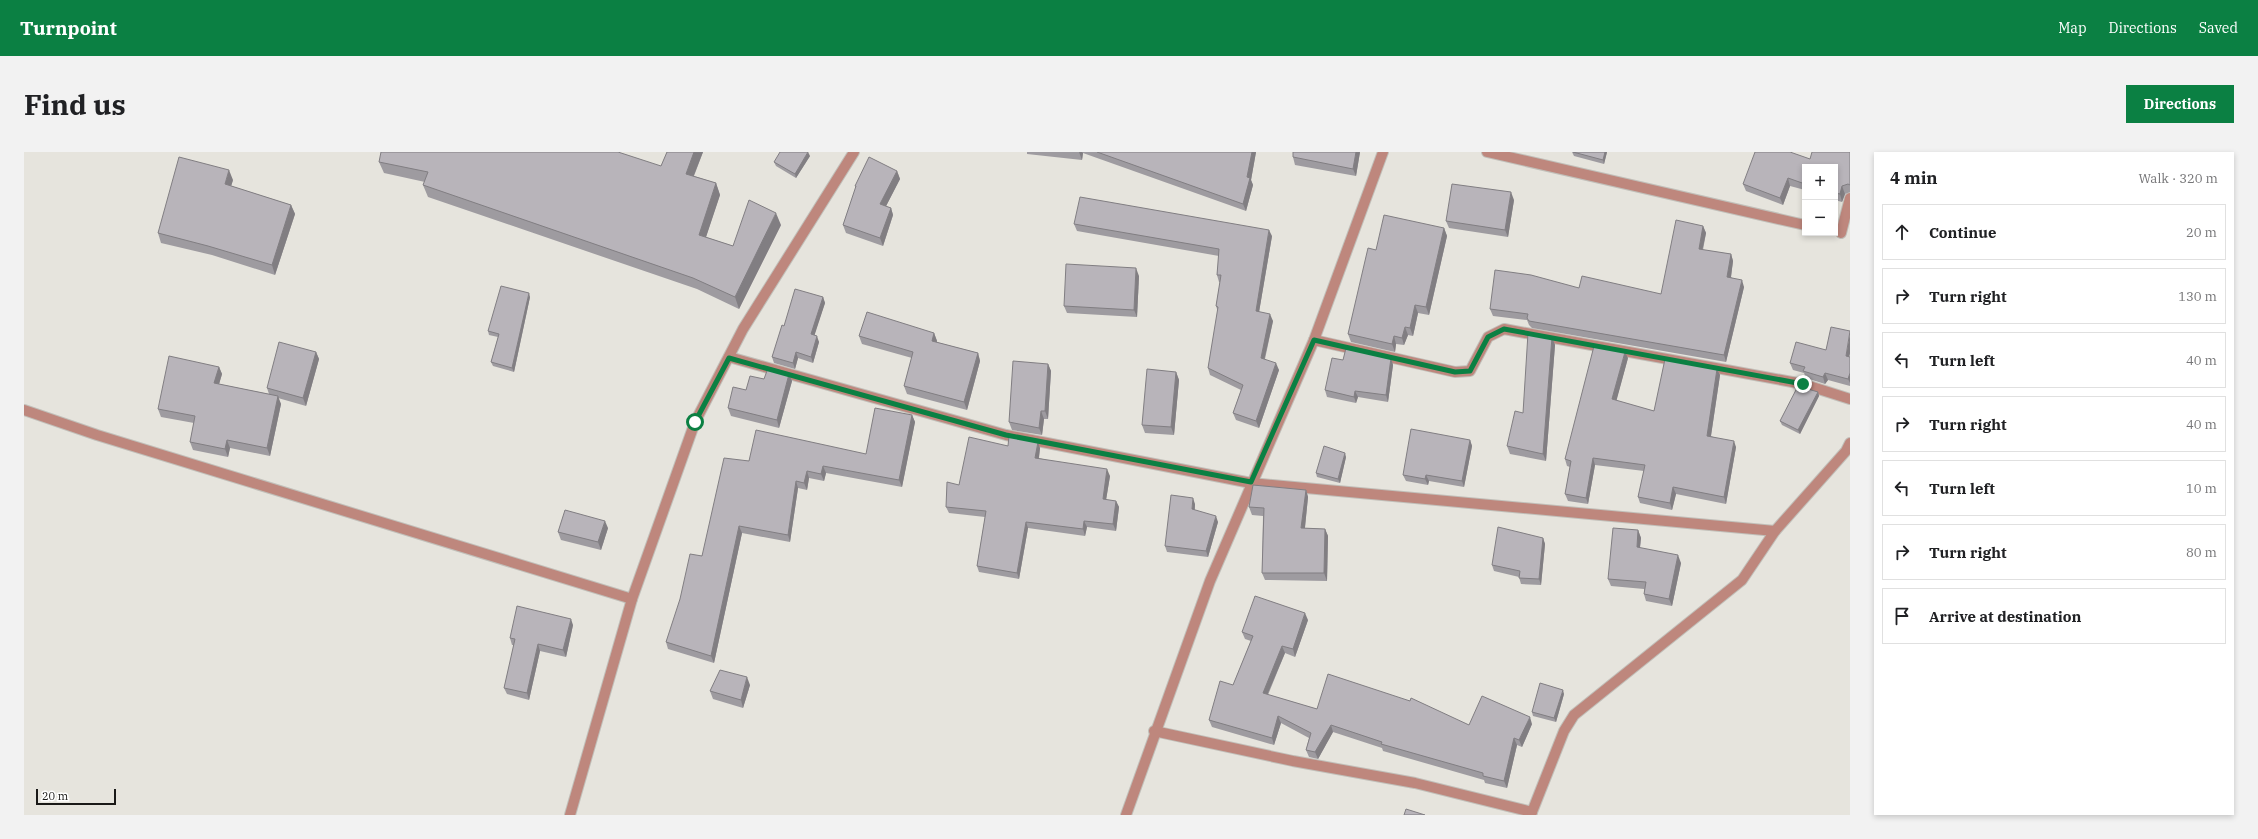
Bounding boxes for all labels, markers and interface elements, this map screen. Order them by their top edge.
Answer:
text: Turnpoint [20,16,117,40]
text: Map [2058,19,2087,37]
text: Directions [2109,19,2177,37]
text: Saved [2199,19,2238,37]
button: Directions [2126,85,2234,123]
text: Find us [24,86,126,123]
map controls [1802,164,1838,236]
button: + [1802,164,1838,200]
text: 4 min [1890,167,1938,189]
text: Walk · 320 m [2139,170,2218,187]
button: − [1802,200,1838,236]
icon: ahead [1891,221,1913,243]
text: Continue [1929,223,1996,242]
text: 20 m [2186,224,2217,241]
icon: right [1891,285,1913,307]
text: Turn right [1929,287,2007,306]
text: 130 m [2178,288,2217,305]
icon: left [1891,349,1913,371]
text: Turn left [1929,351,1995,370]
text: 40 m [2186,352,2217,369]
route end [1794,375,1812,393]
route start [686,413,704,431]
icon: right [1891,413,1913,435]
text: Turn right [1929,415,2007,434]
text: 40 m [2186,416,2217,433]
icon: left [1891,477,1913,499]
text: Turn left [1929,479,1995,498]
text: 10 m [2186,480,2217,497]
icon: right [1891,541,1913,563]
text: Turn right [1929,543,2007,562]
text: 80 m [2186,544,2217,561]
icon: arrive [1891,605,1913,627]
text: Arrive at destination [1929,607,2081,626]
scale bar [36,787,116,806]
text: 20 m [42,789,68,803]

